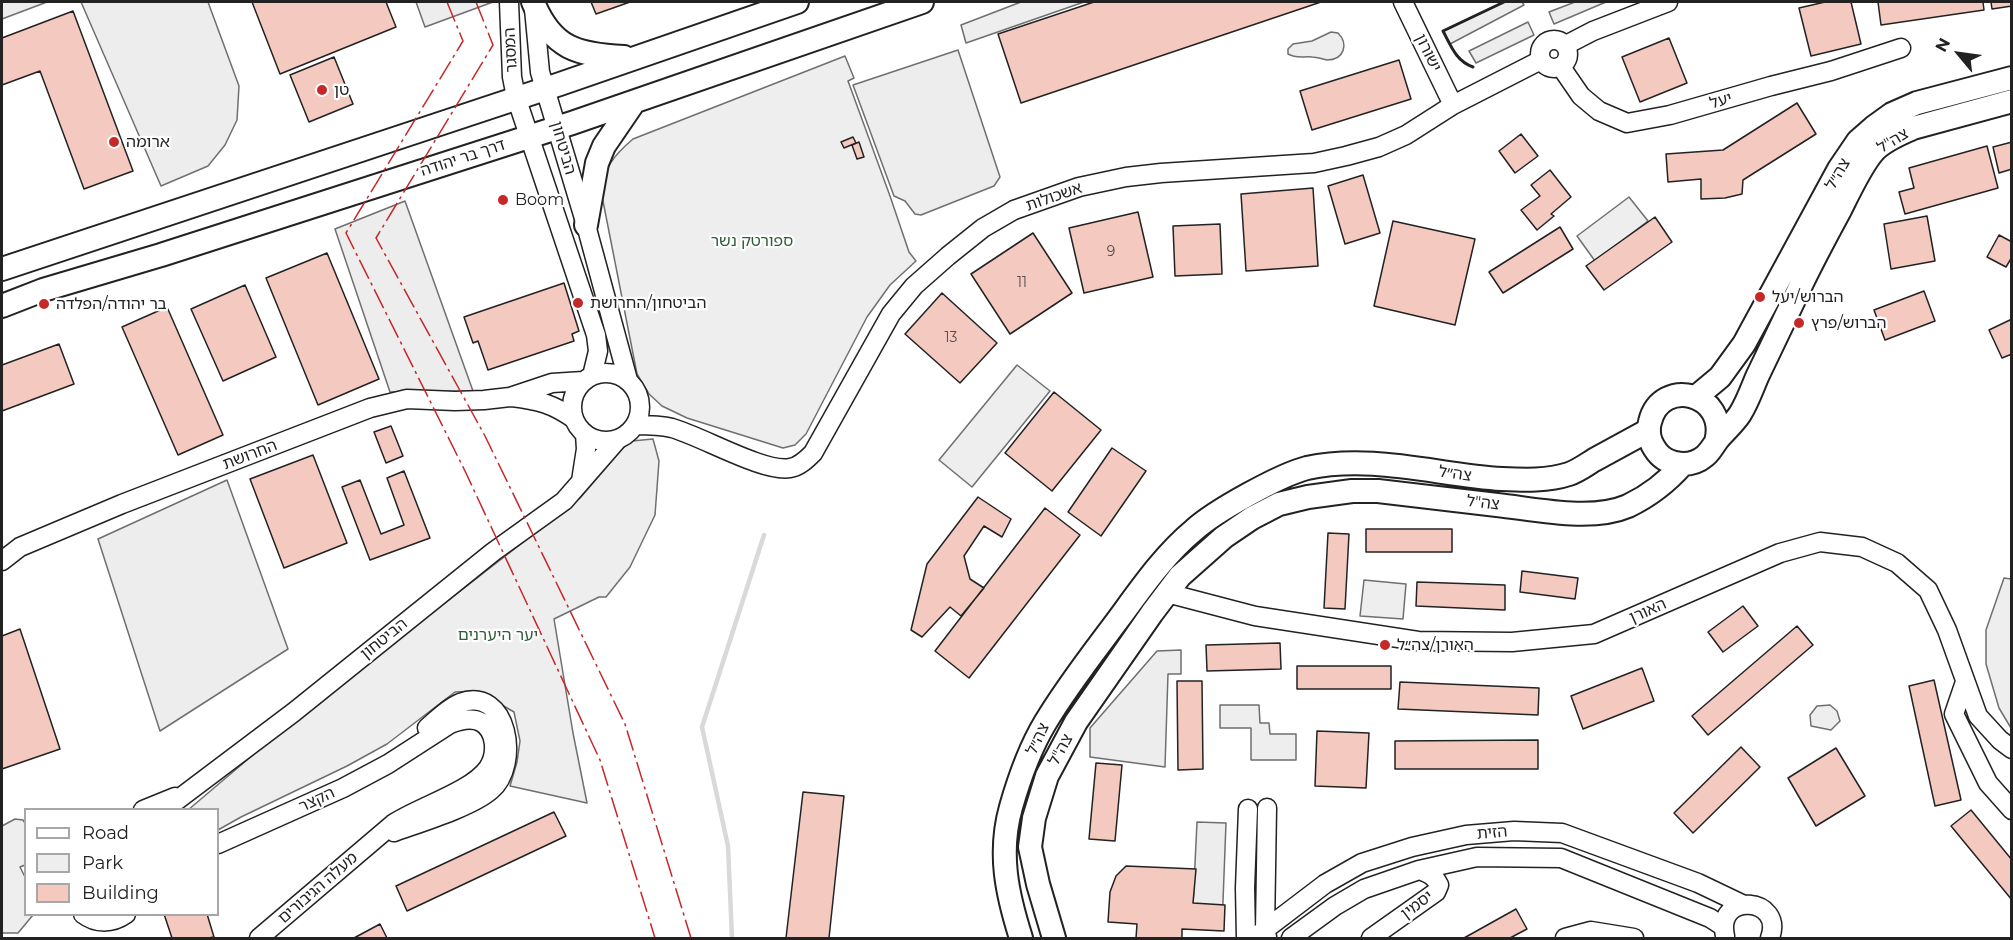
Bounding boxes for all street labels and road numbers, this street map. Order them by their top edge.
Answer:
street label: המסגר [500,27,522,73]
street label: ישורון [1411,31,1445,75]
street label: יעל [1708,89,1734,113]
street label: הביטחון [546,119,580,177]
street label: צה"ל [1874,124,1912,158]
street label: דרך בר יהודה [418,135,508,181]
street label: צה״ל [1821,155,1855,193]
street label: אשכולות [1023,178,1085,216]
street label: החרושת [220,436,280,474]
street label: צה״ל [1437,462,1473,486]
street label: צה"ל [1465,491,1501,515]
street label: האורן [1627,594,1669,628]
street label: הביטחון [357,614,411,664]
street label: צה״ל [1022,720,1054,758]
street label: צה"ל [1045,731,1077,769]
street label: הקצר [296,783,338,817]
street label: הזית [1476,822,1508,844]
street label: מעלה הגיבורים [274,848,362,928]
street label: יסמין [1397,887,1437,923]

